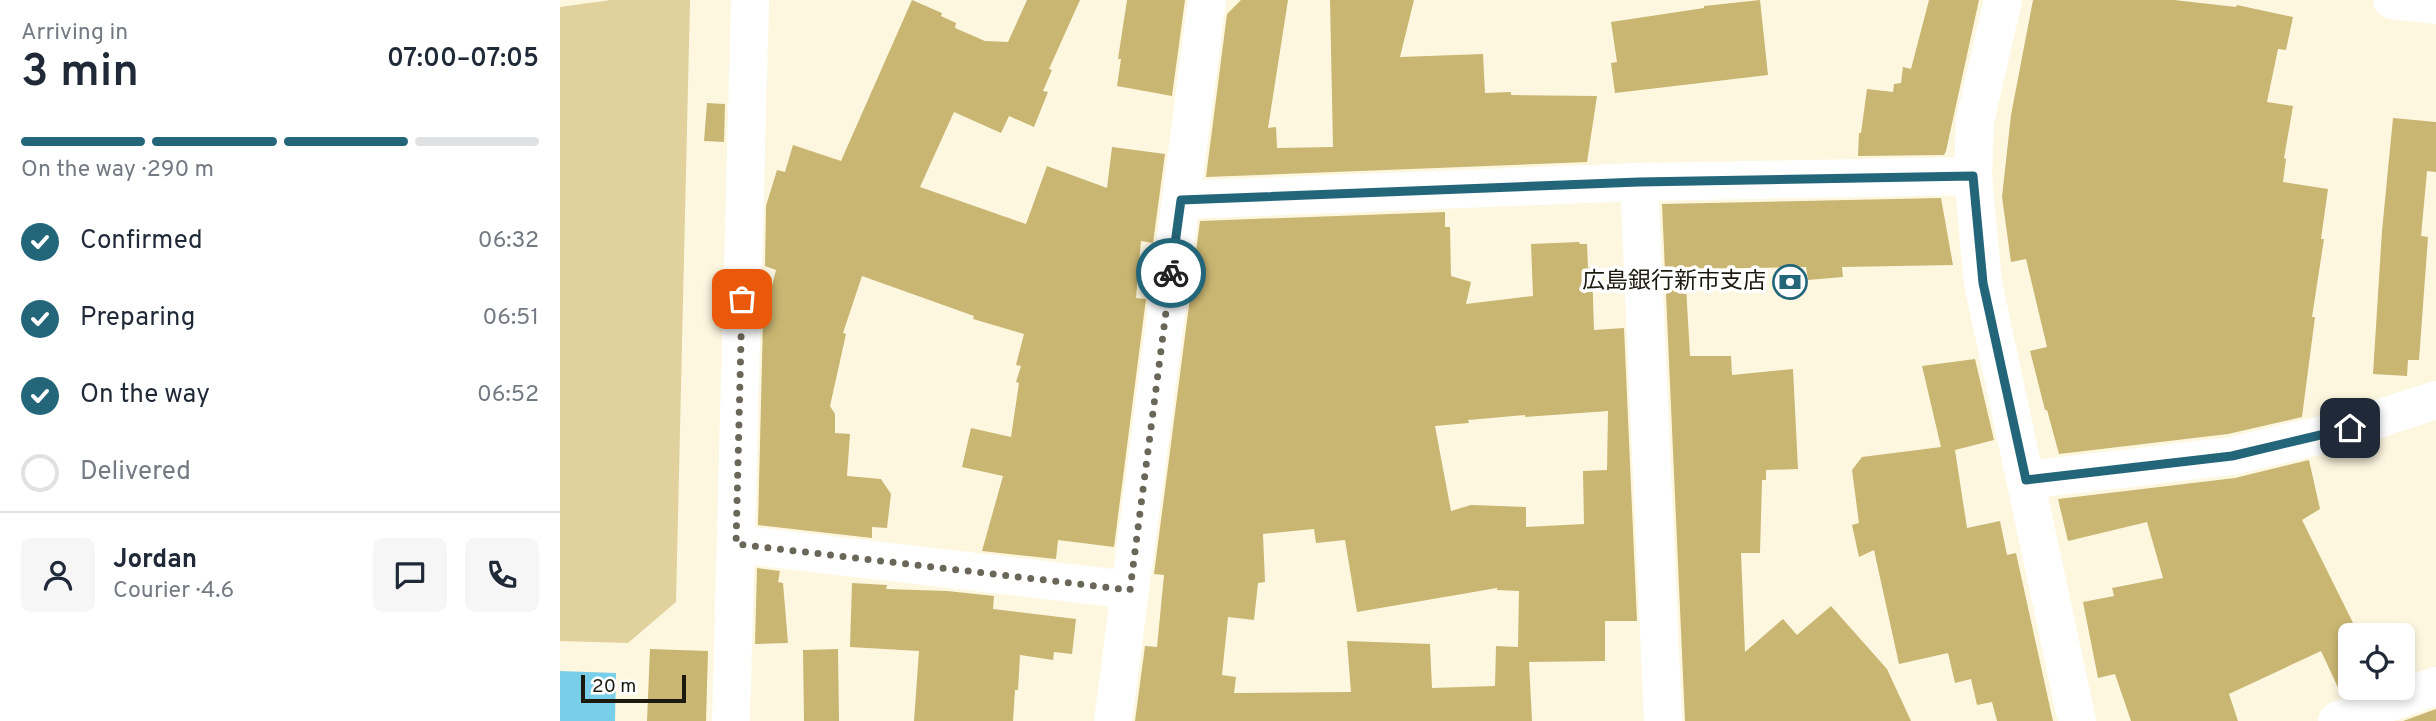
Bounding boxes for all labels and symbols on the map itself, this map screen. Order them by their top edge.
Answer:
courier [1136,238,1206,308]
bank icon: 広島銀行新市支店 [1771,263,1809,301]
place label: 広島銀行新市支店 [1582,268,1766,297]
pin [712,269,772,329]
pin [2320,398,2380,458]
scale bar [581,672,686,704]

